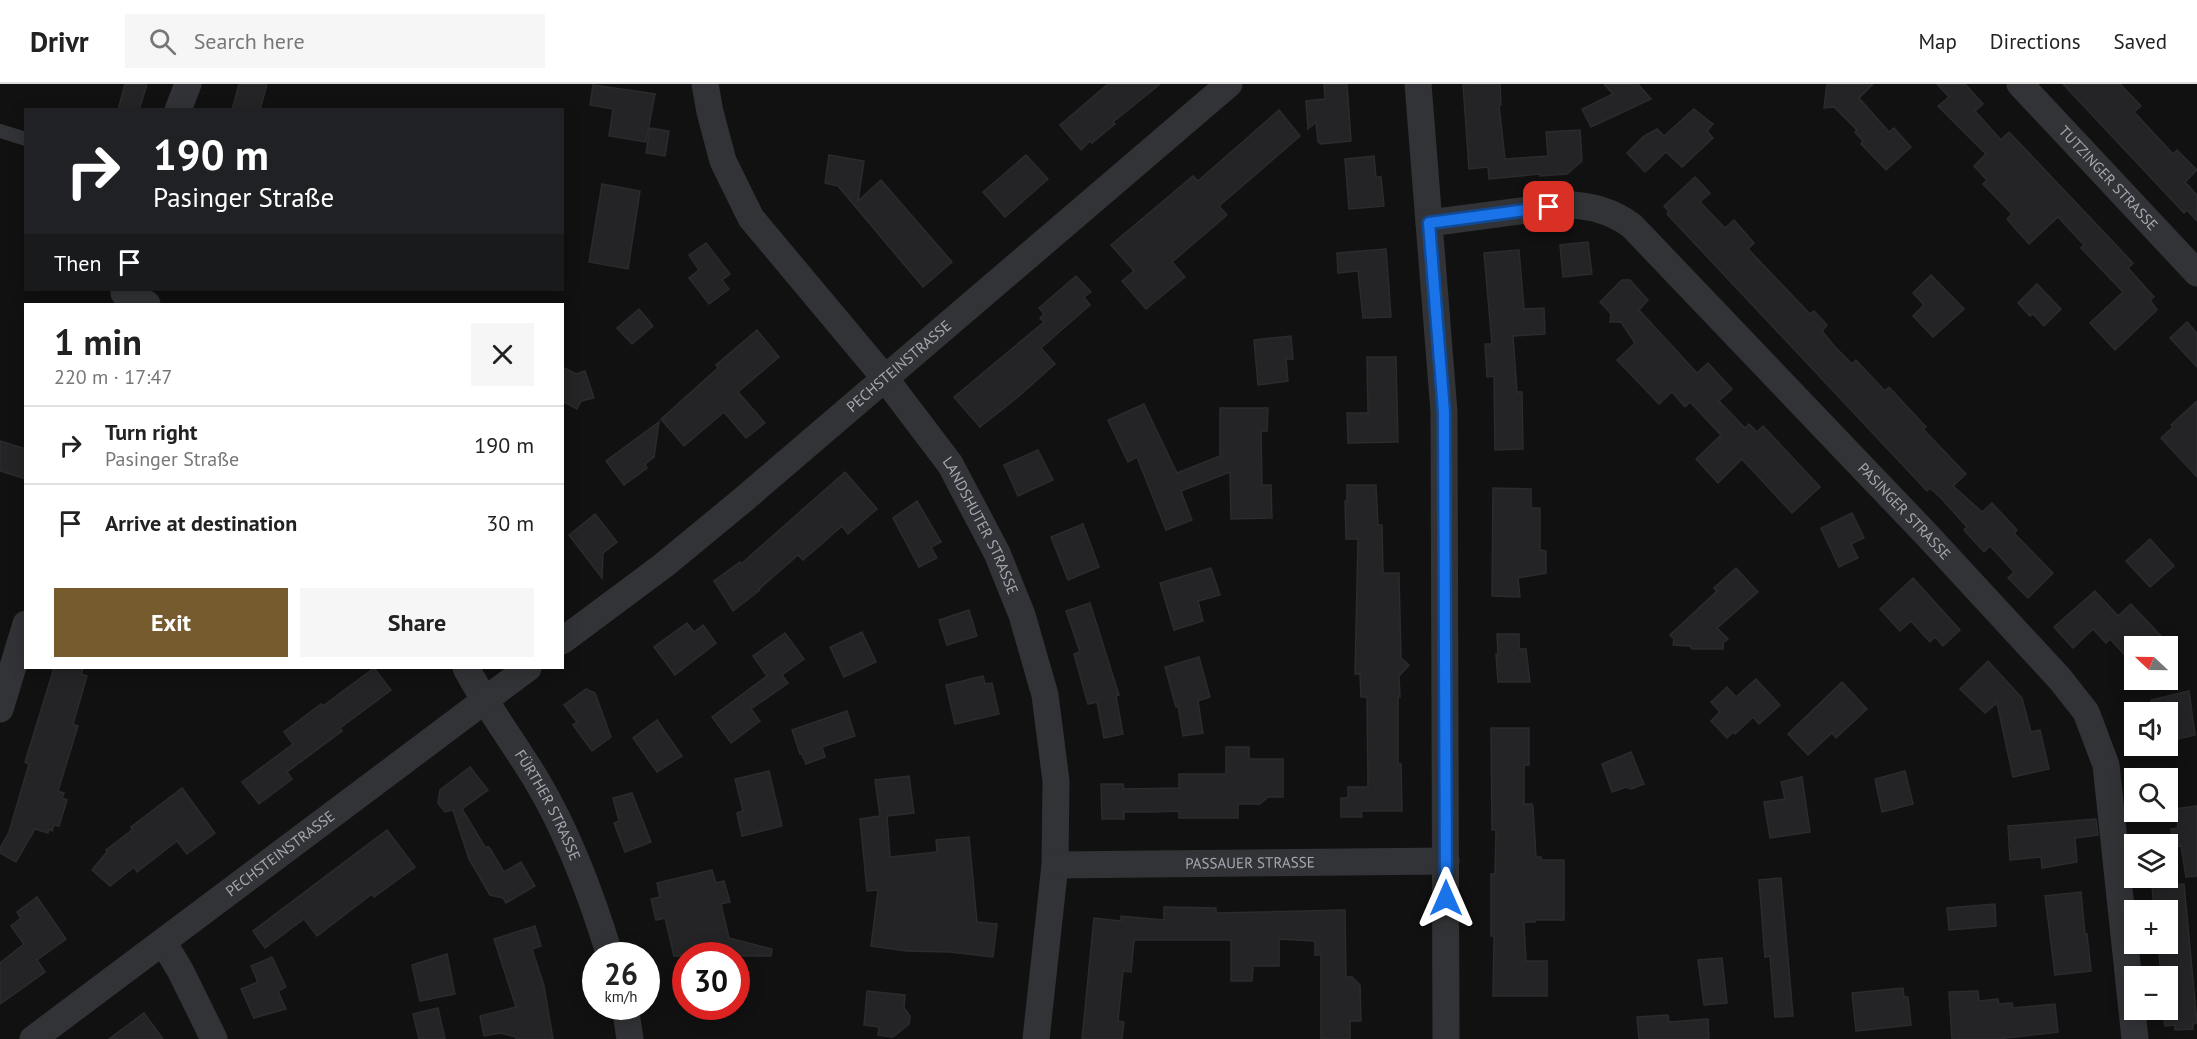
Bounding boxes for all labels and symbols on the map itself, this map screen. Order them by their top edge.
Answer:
street label: TUTZINGER STRASSE [2055,121,2162,234]
pin [1523,181,1574,232]
street label: PECHSTEINSTRASSE [843,316,955,416]
street label: LANDSHUTER STRASSE [939,453,1023,597]
street label: PASINGER STRASSE [1854,459,1955,563]
north arrow [2124,636,2178,690]
street label: FÜRTHER STRASSE [511,746,585,863]
street label: PECHSTEINSTRASSE [222,806,338,900]
street label: PASSAUER STRASSE [1185,852,1315,873]
position arrow [1414,866,1478,930]
speed limit sign: 30 [672,942,750,1020]

